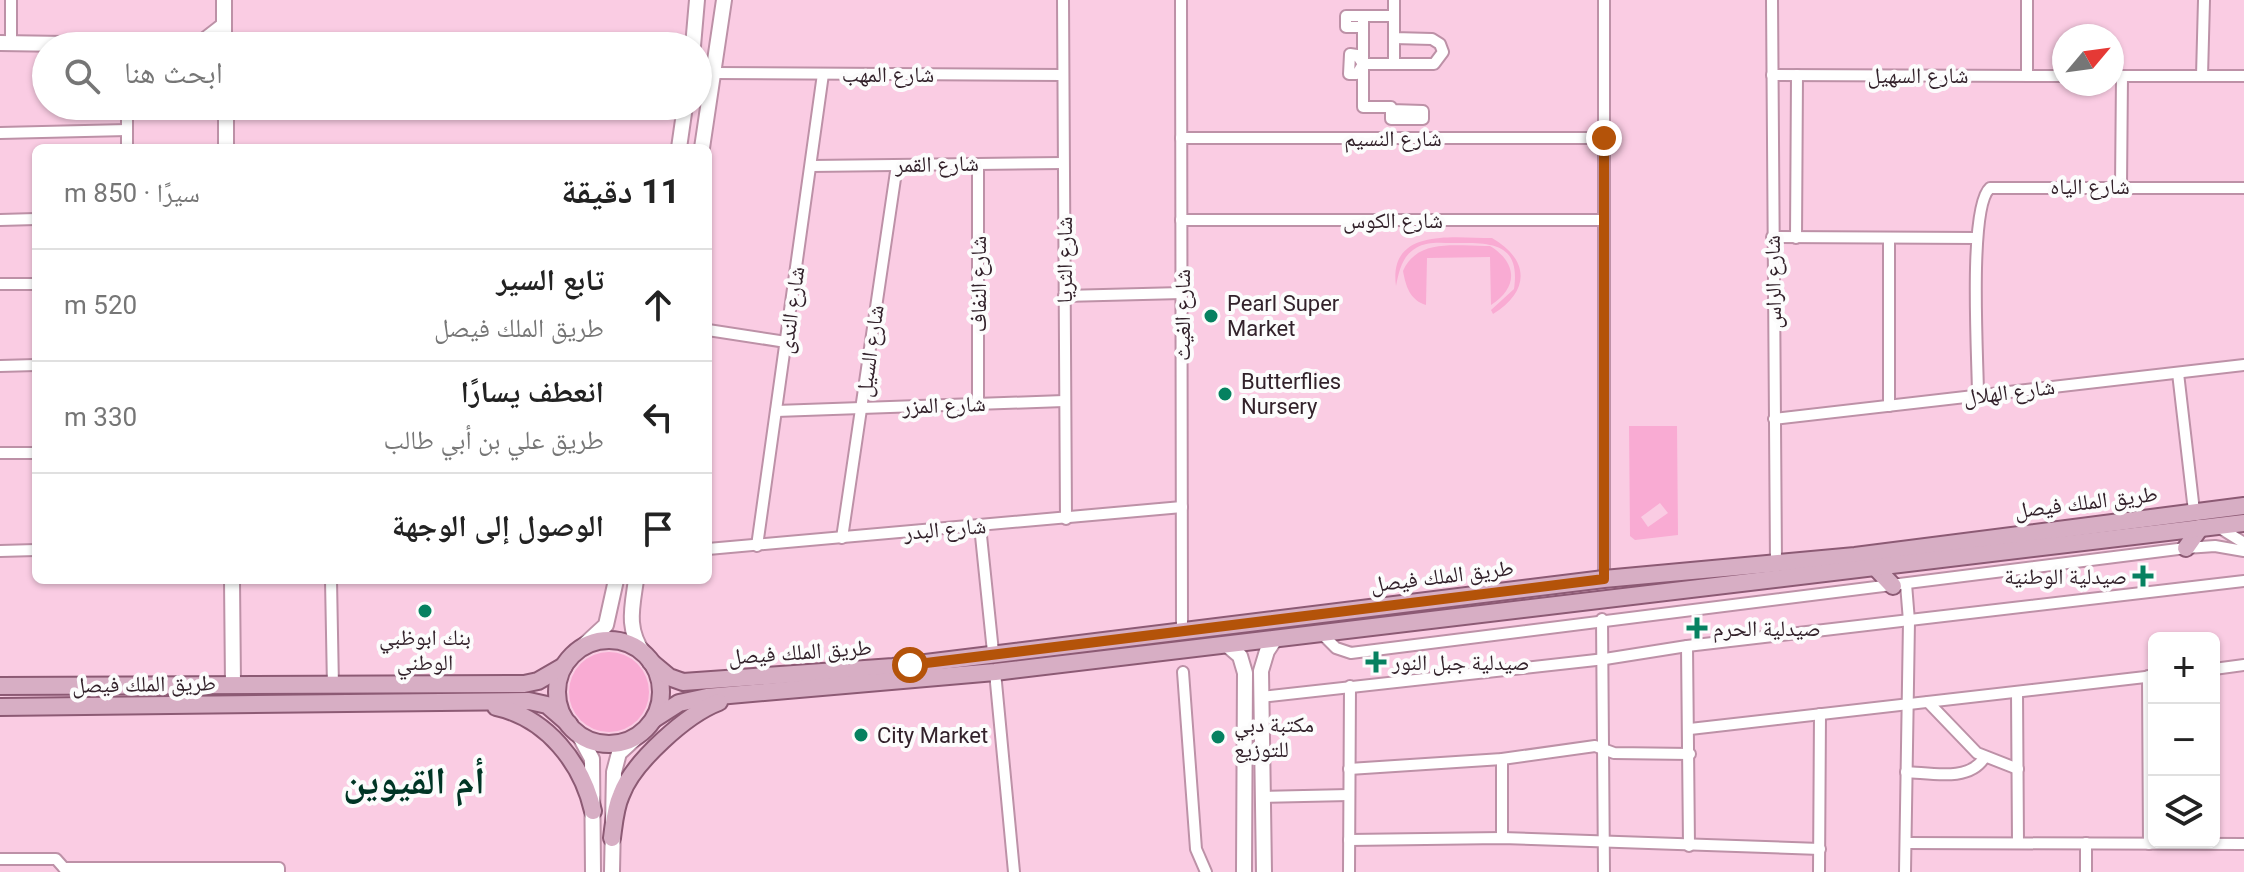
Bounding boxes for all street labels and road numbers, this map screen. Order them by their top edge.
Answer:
street label: شارع المهب [842,62,934,88]
street label: شارع السهيل [1867,63,1969,89]
street label: شارع النسيم [1344,126,1442,153]
street label: شارع القمر [894,151,979,178]
street label: شارع الياه [2050,174,2130,200]
street label: شارع الكوس [1343,208,1443,234]
street label: شارع الثريا [1052,216,1078,304]
street label: شارع الراس [1760,235,1787,329]
street label: شارع النفاف [966,236,992,332]
street label: شارع الندى [773,265,810,355]
street label: شارع الغيث [1170,269,1196,361]
street label: شارع السيل [851,303,890,399]
street label: شارع الهلال [1962,374,2056,411]
street label: شارع المزر [901,391,986,420]
street label: طريق الملك فيصل [2013,481,2159,524]
street label: شارع البدر [902,513,987,546]
street label: طريق الملك فيصل [1369,555,1515,598]
street label: طريق الملك فيصل [727,635,873,670]
street label: طريق الملك فيصل [72,670,216,699]

